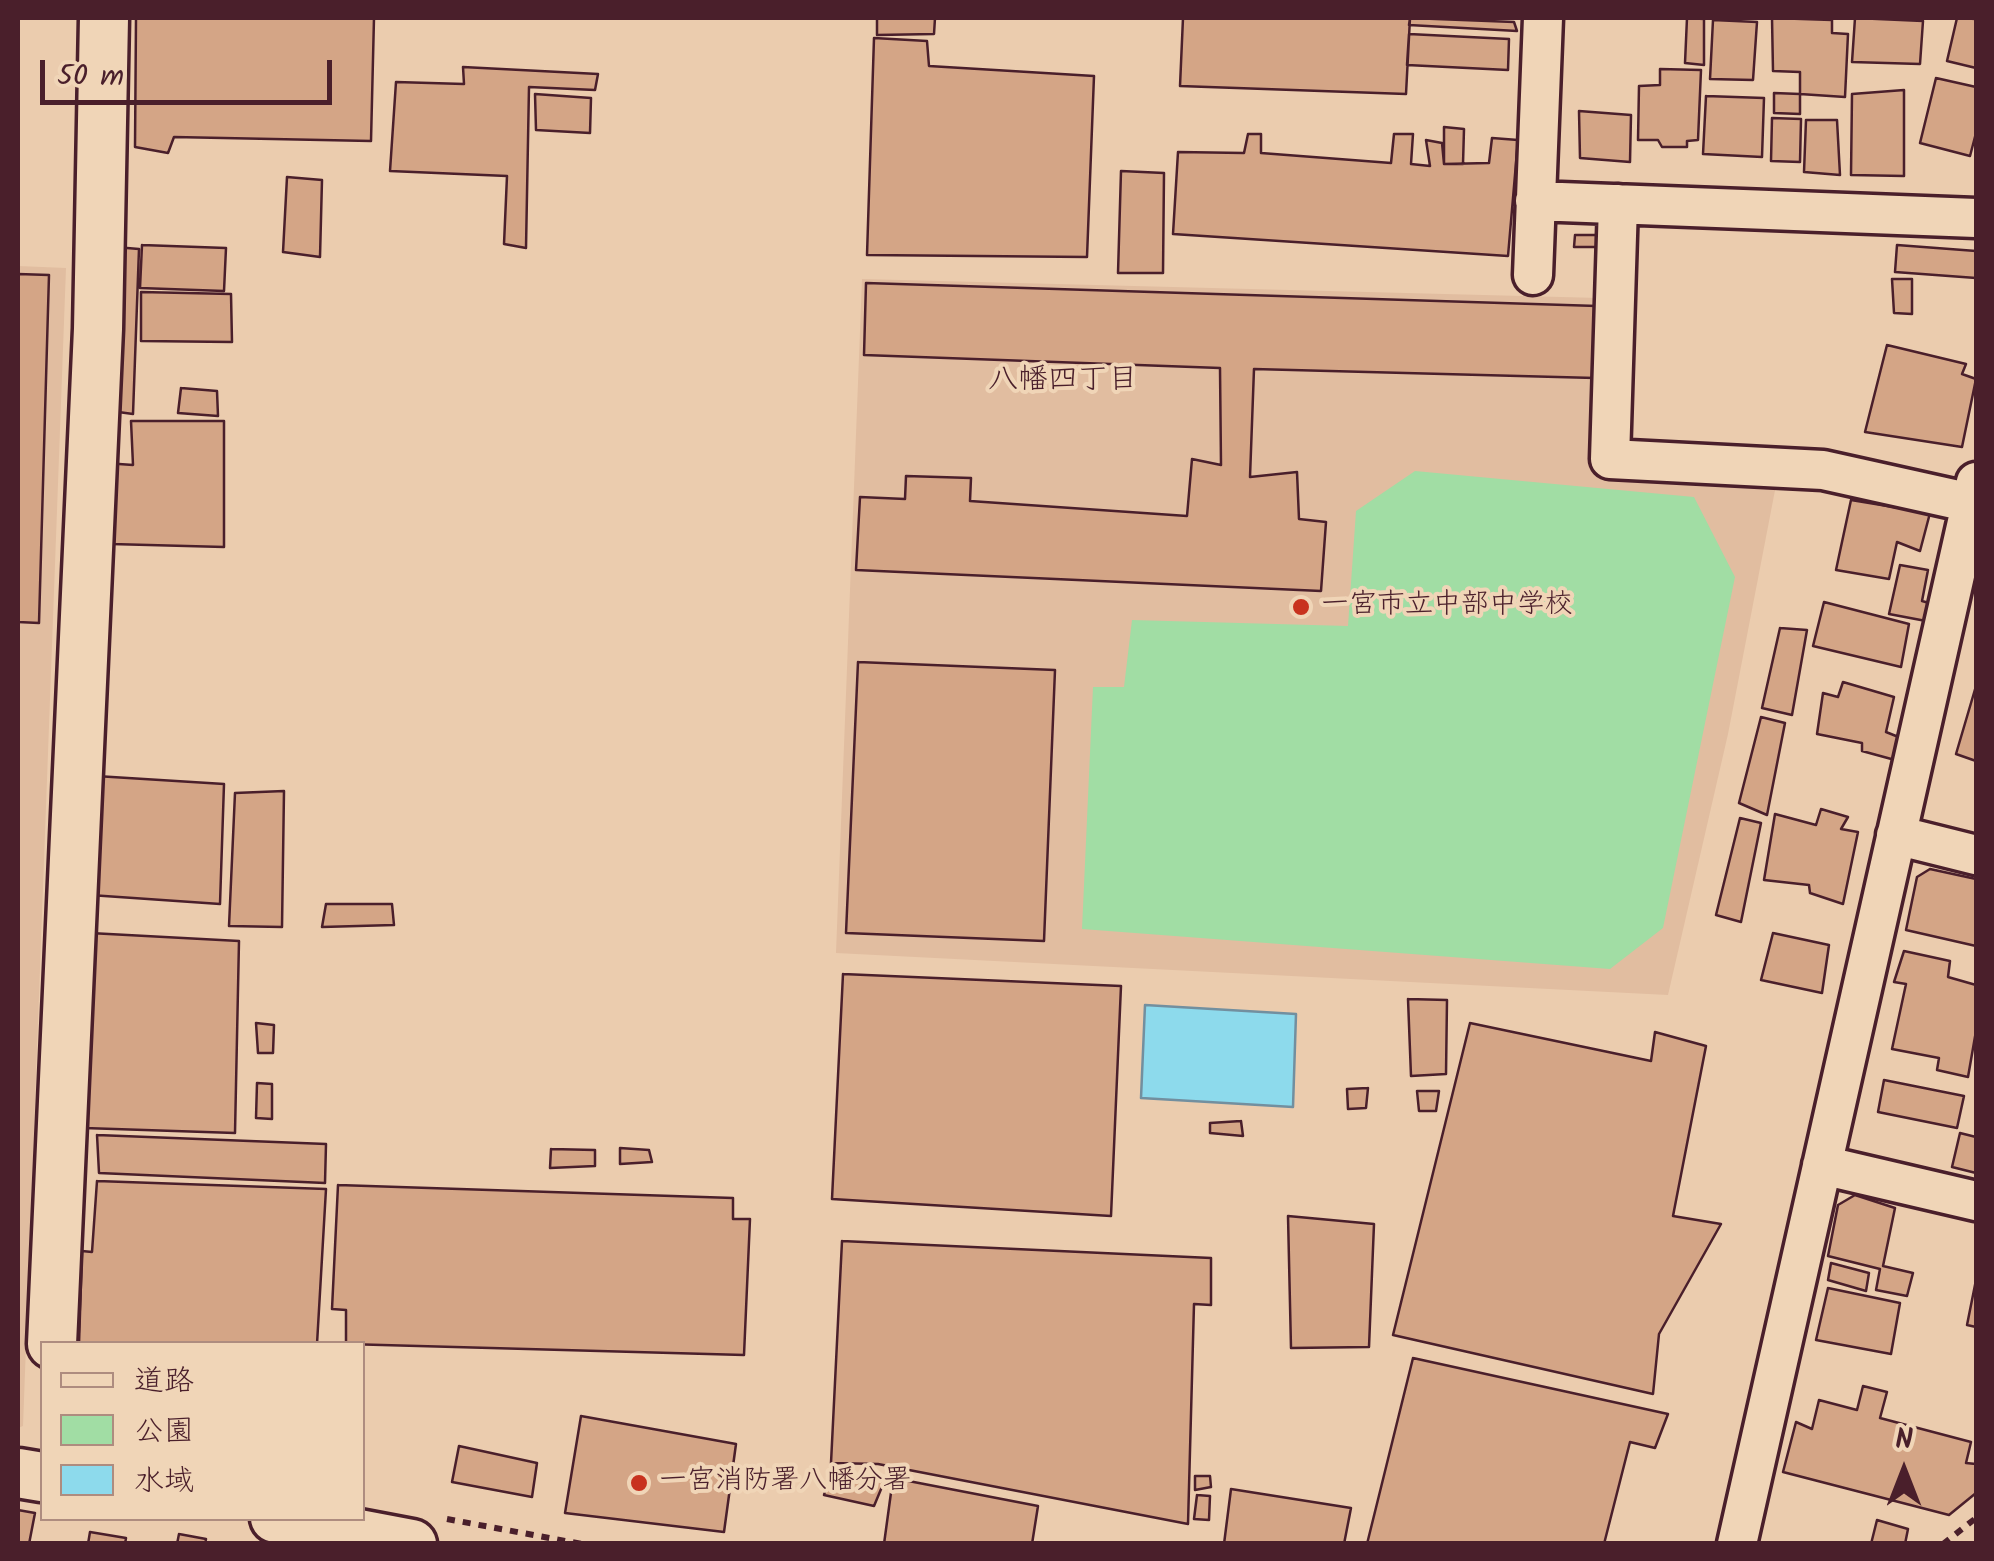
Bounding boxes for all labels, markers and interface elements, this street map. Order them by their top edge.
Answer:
scale bar [45,40,338,102]
text: 50 m [57,53,124,101]
district label: 八幡四丁目 [988,365,1138,401]
place label: 一宮市立中部中学校 [1321,590,1573,624]
marker: 一宮市立中部中学校 [1290,596,1312,618]
legend [40,1341,365,1521]
text: 道路 [134,1358,194,1406]
text: 公園 [134,1408,194,1456]
text: N [1895,1418,1913,1463]
north arrow [1854,1421,1954,1521]
text: 水域 [134,1458,194,1506]
place label: 一宮消防署八幡分署 [659,1466,911,1500]
marker: 一宮消防署八幡分署 [628,1472,650,1494]

